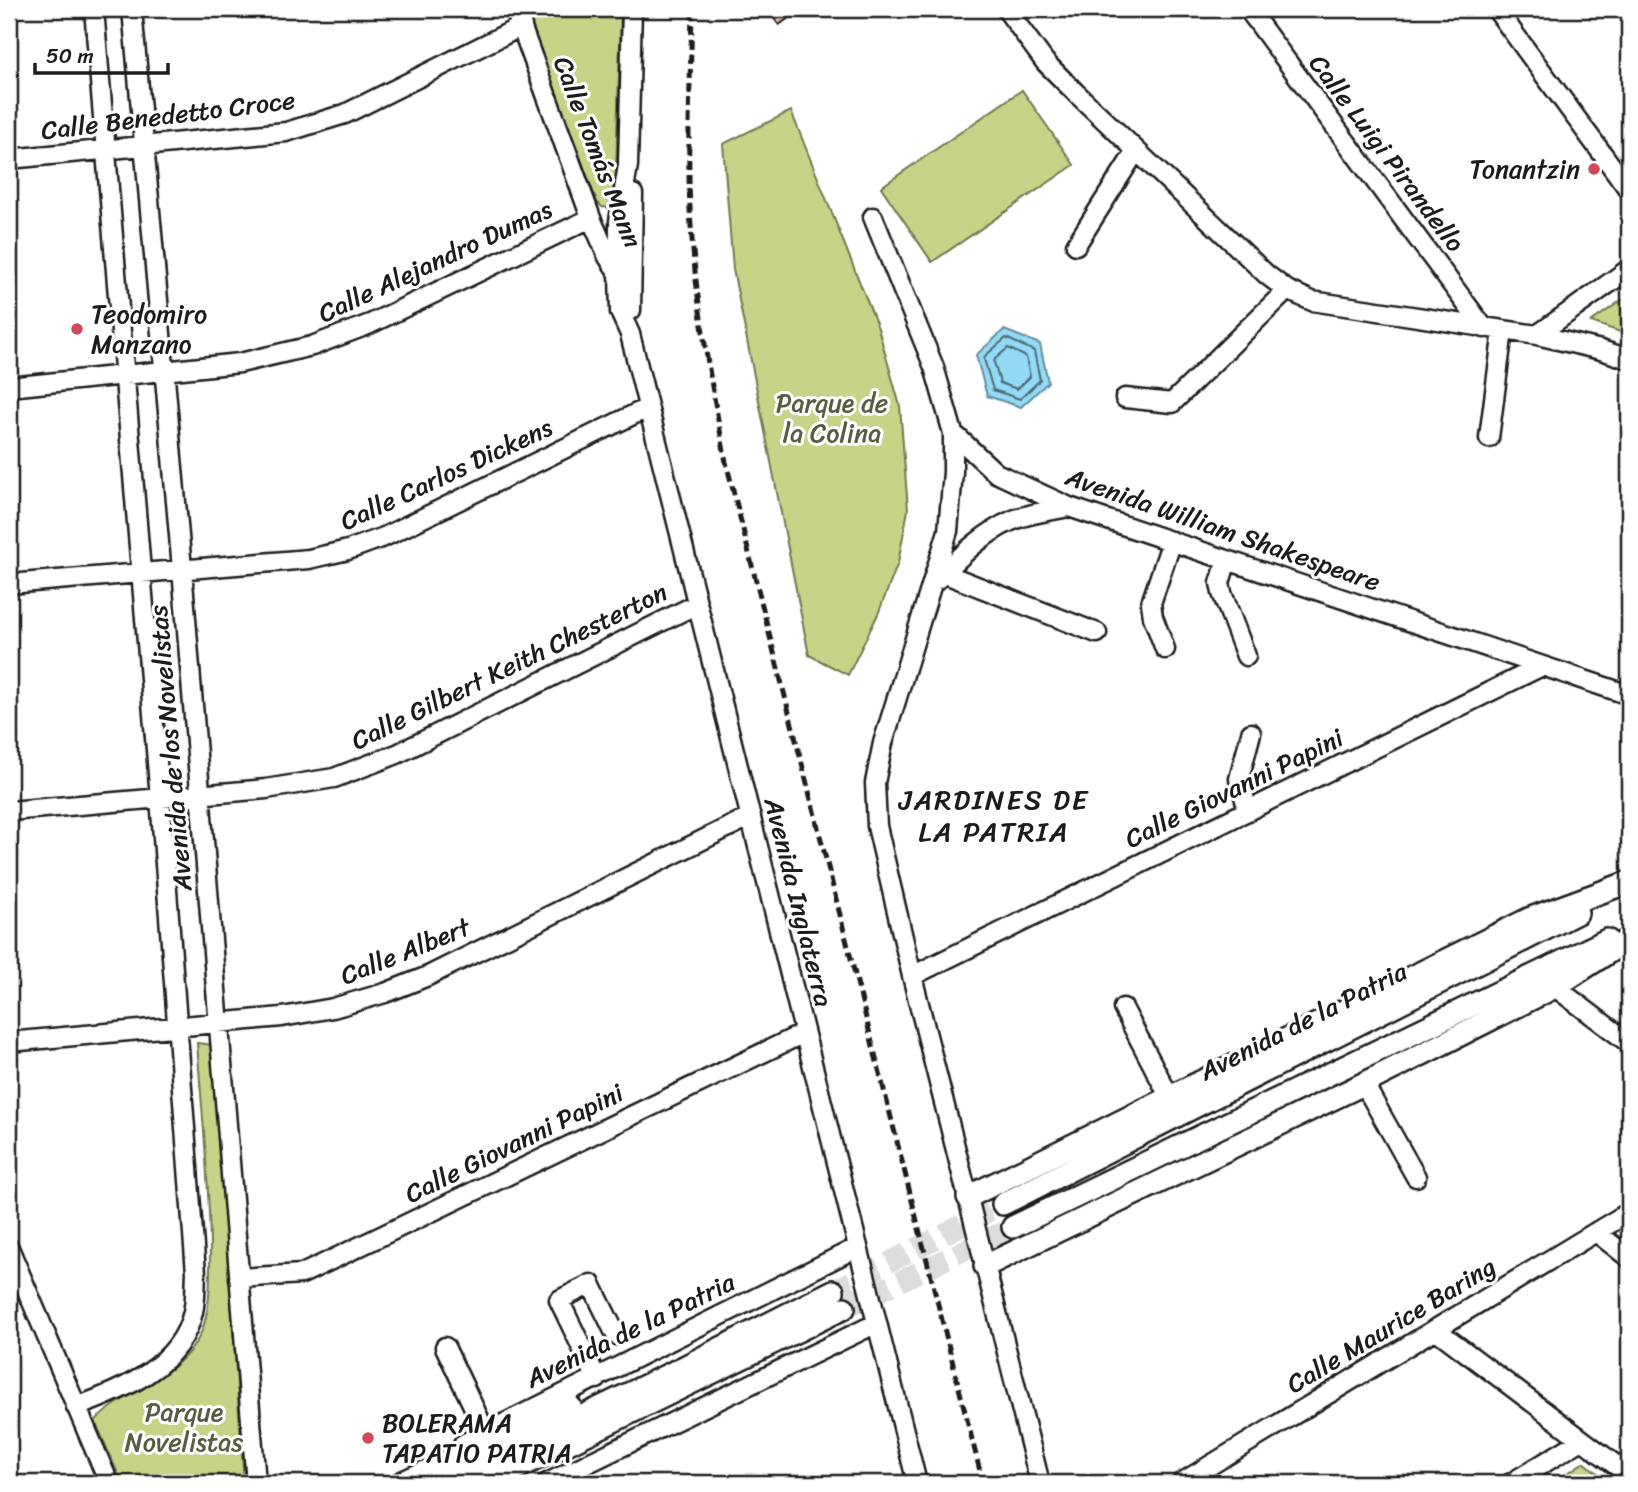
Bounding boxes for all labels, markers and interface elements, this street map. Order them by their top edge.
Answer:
scale bar [35,32,168,76]
text: 50 m [46,37,94,75]
street label: Calle Luigi Pirandello [1297,44,1477,262]
street label: Calle Tomás Mann [540,49,656,255]
street label: Calle Benedetto Croce [38,77,298,153]
place label: Tonantzin [1470,146,1580,192]
marker: Tonantzin [1586,161,1602,177]
street label: Calle Alejandro Dumas [310,186,560,336]
place label: Teodomiro Manzano [91,291,207,367]
marker: Teodomiro Manzano [69,321,85,337]
park label: Parque de la Colina [776,380,888,456]
street label: Calle Carlos Dickens [332,404,560,543]
street label: Avenida William Shakespeare [1058,453,1387,605]
street label: Calle Gilbert Keith Chesterton [343,569,675,763]
street label: Avenida de los Novelistas [135,603,206,894]
street label: Calle Giovanni Papini [1117,715,1352,861]
district label: JARDINES DE LA PATRIA [898,775,1089,856]
street label: Avenida Inglaterra [751,792,847,1011]
street label: Calle Albert [333,904,478,998]
street label: Avenida de la Patria [1190,948,1416,1094]
street label: Calle Giovanni Papini [397,1070,632,1216]
street label: Calle Maurice Baring [1277,1244,1505,1406]
street label: Avenida de la Patria [516,1259,744,1401]
park label: Parque Novelistas [125,1389,243,1465]
place label: BOLERAMA TAPATIO PATRIA [382,1400,572,1476]
marker: BOLERAMA TAPATIO PATRIA [360,1430,376,1446]

